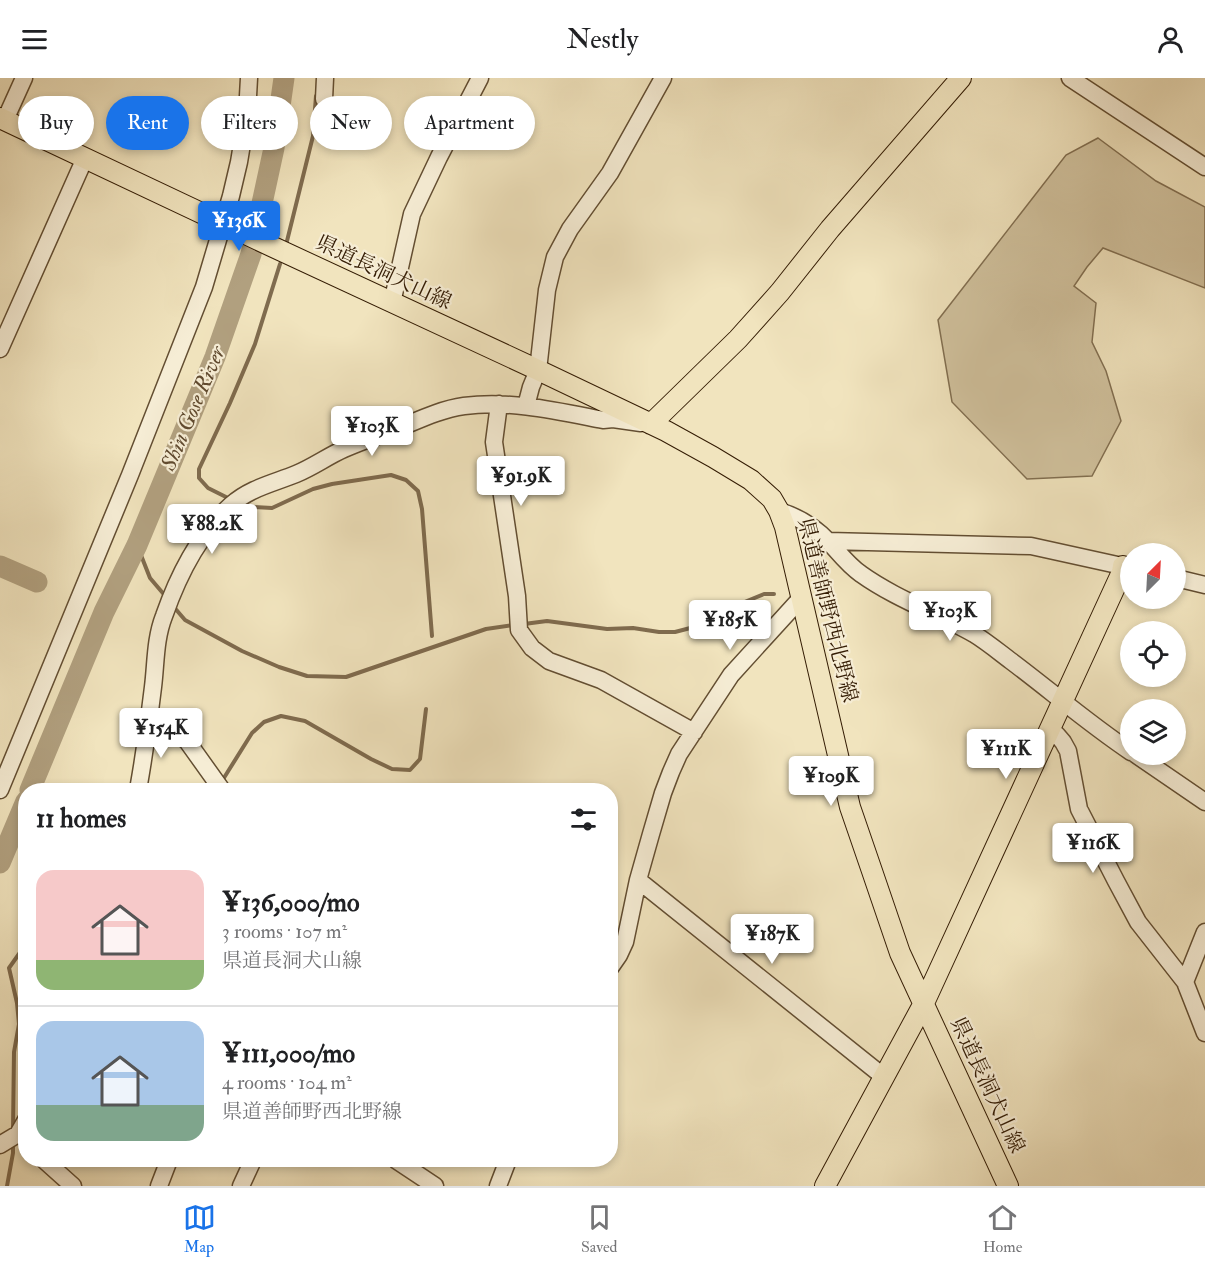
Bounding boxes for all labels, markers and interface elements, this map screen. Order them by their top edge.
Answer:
icon: menu [18,23,51,56]
text: Nestly [567,23,638,56]
icon: person [1154,23,1187,56]
chip: Buy [18,96,94,150]
chip: Rent [106,96,189,150]
chip: Filters [201,96,298,150]
chip: New [310,96,392,150]
chip: Apartment [404,96,535,150]
pin: ¥136K [197,201,281,252]
text: ¥136K [212,208,266,233]
street label: 県道長洞犬山線 [311,229,456,316]
water label: Shin Gose River [154,340,232,476]
pin: ¥103K [330,406,414,457]
text: ¥103K [345,413,399,438]
pin: ¥91.9K [472,456,570,507]
text: ¥91.9K [491,463,551,488]
pin: ¥88.2K [163,504,261,555]
text: ¥88.2K [181,511,243,536]
street label: 県道善師野西北野線 [792,515,863,705]
north arrow [1120,543,1186,609]
map controls [1120,543,1186,765]
pin: ¥103K [908,591,992,642]
text: ¥103K [923,598,977,623]
pin: ¥185K [688,600,772,651]
text: ¥185K [703,607,757,632]
button: locate [1120,621,1186,687]
button: layers [1120,699,1186,765]
pin: ¥154K [119,708,203,759]
text: ¥154K [133,715,189,740]
pin: ¥111K [964,729,1048,780]
text: ¥111K [981,736,1031,761]
pin: ¥109K [789,756,873,807]
text: ¥109K [803,763,859,788]
text: 11 homes [36,803,126,835]
icon: filters [567,803,600,836]
pin: ¥116K [1051,823,1135,874]
text: ¥116K [1066,830,1120,855]
text: ¥136,000/mo [222,887,359,919]
icon: home [84,894,156,966]
pin: ¥187K [730,914,814,965]
text: 3 rooms · 107 m² [222,919,347,944]
text: ¥187K [745,921,799,946]
text: 県道長洞犬山線 [222,948,362,973]
street label: 県道長洞犬山線 [944,1013,1031,1158]
text: ¥111,000/mo [222,1038,355,1070]
icon: home [84,1045,156,1117]
text: 4 rooms · 104 m² [222,1070,352,1095]
text: 県道善師野西北野線 [222,1099,402,1124]
tab: Map [183,1201,216,1257]
tab: Saved [581,1201,617,1257]
tab: Home [983,1201,1022,1257]

